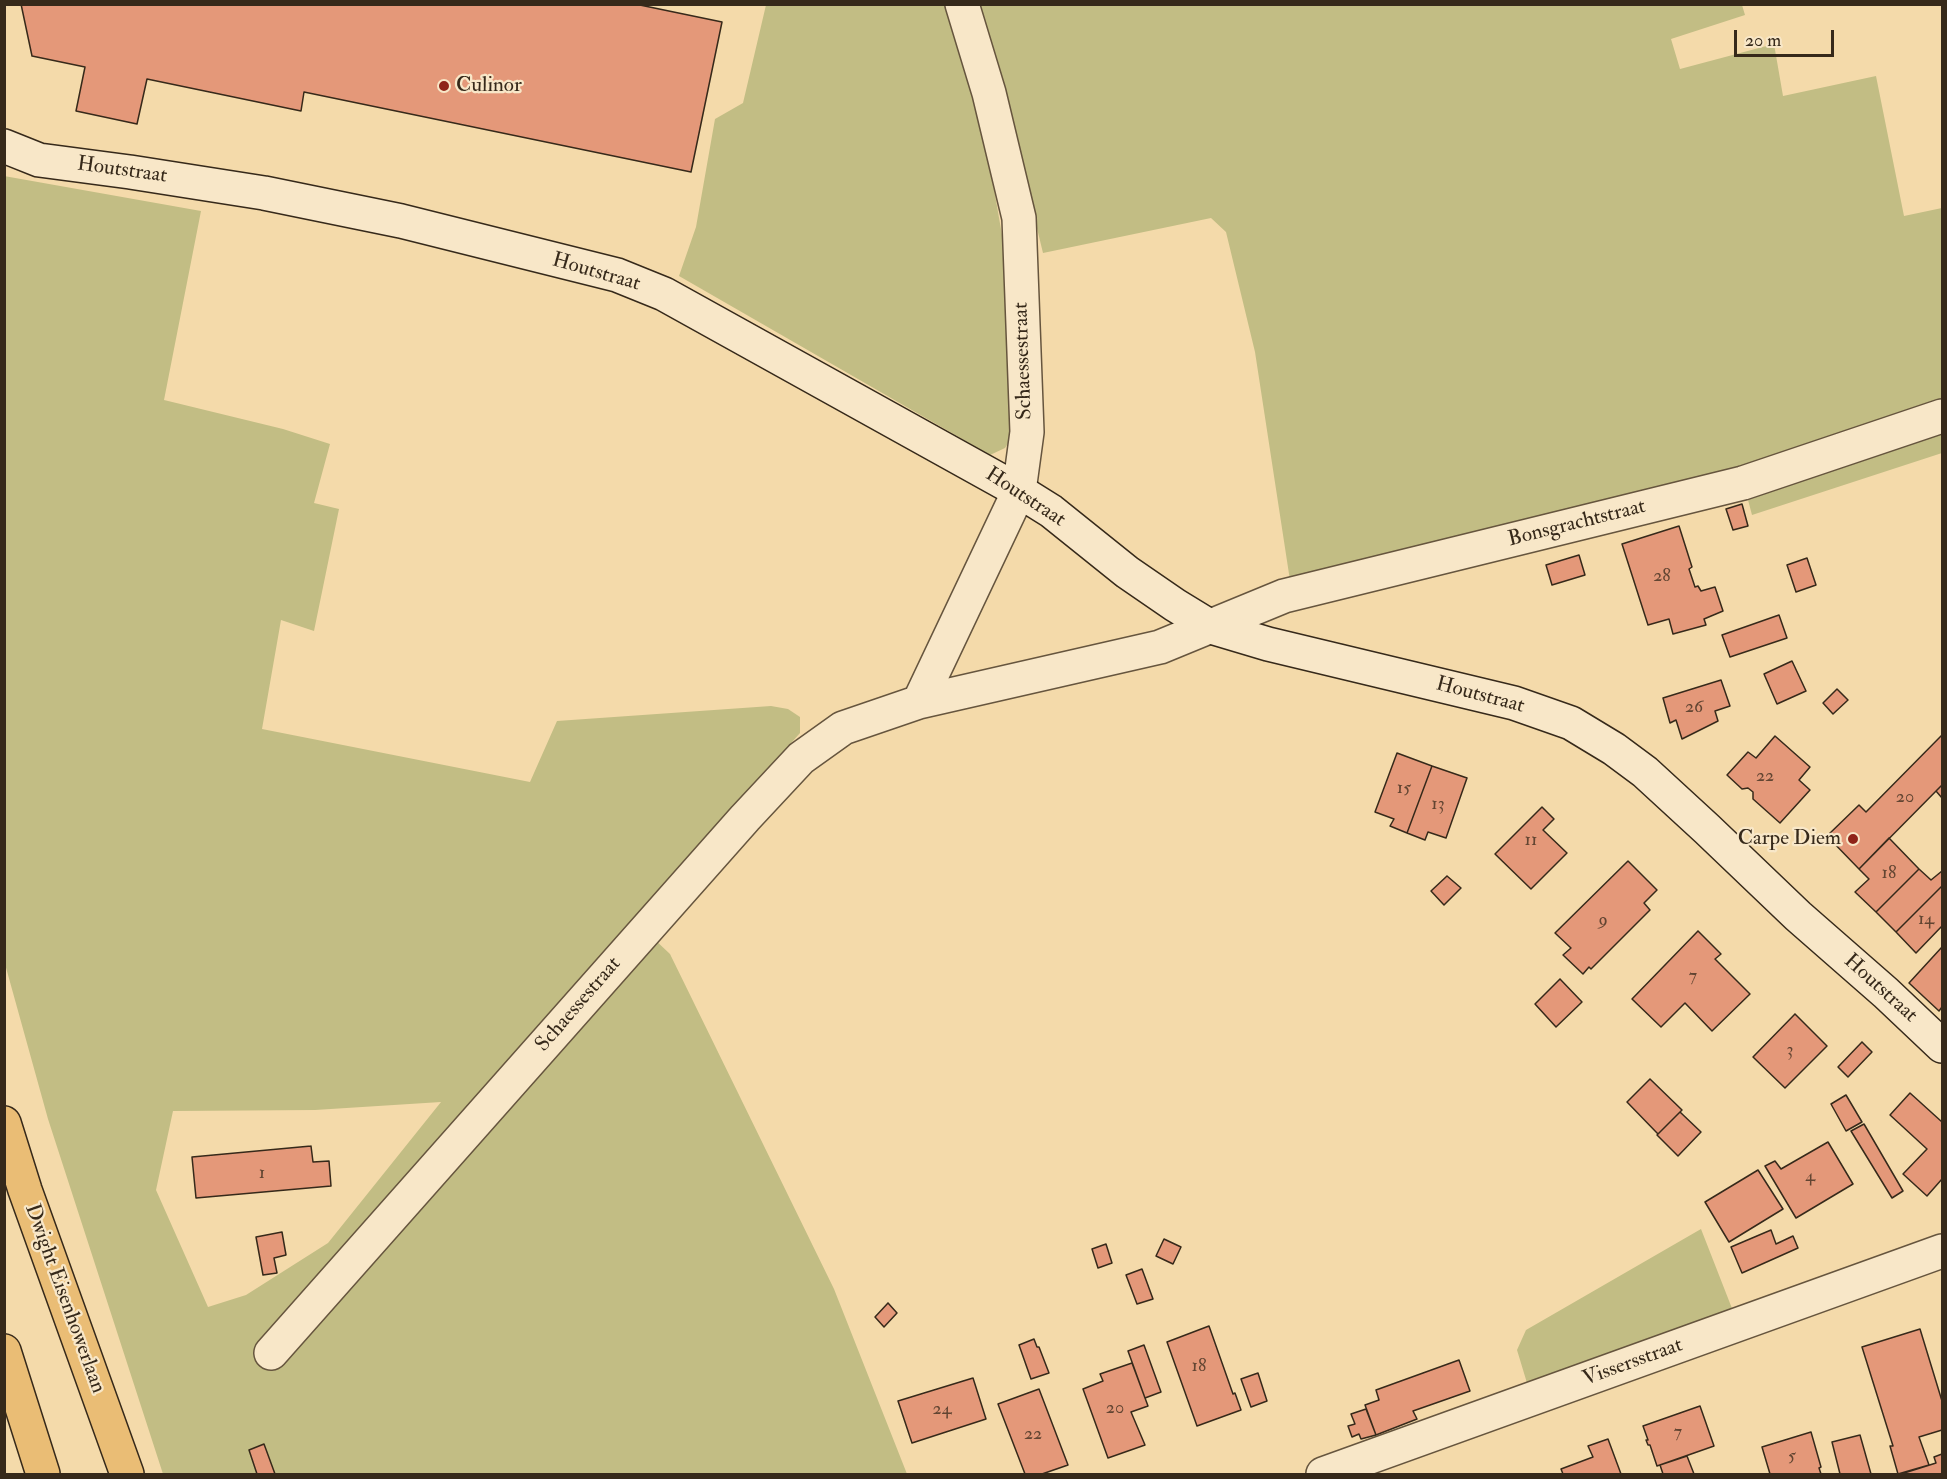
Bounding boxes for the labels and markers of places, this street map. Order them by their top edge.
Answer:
place label: Culinor [456,73,522,99]
marker: Culinor [437,79,451,93]
place label: Carpe Diem [1738,826,1841,852]
marker: Carpe Diem [1846,832,1860,846]

